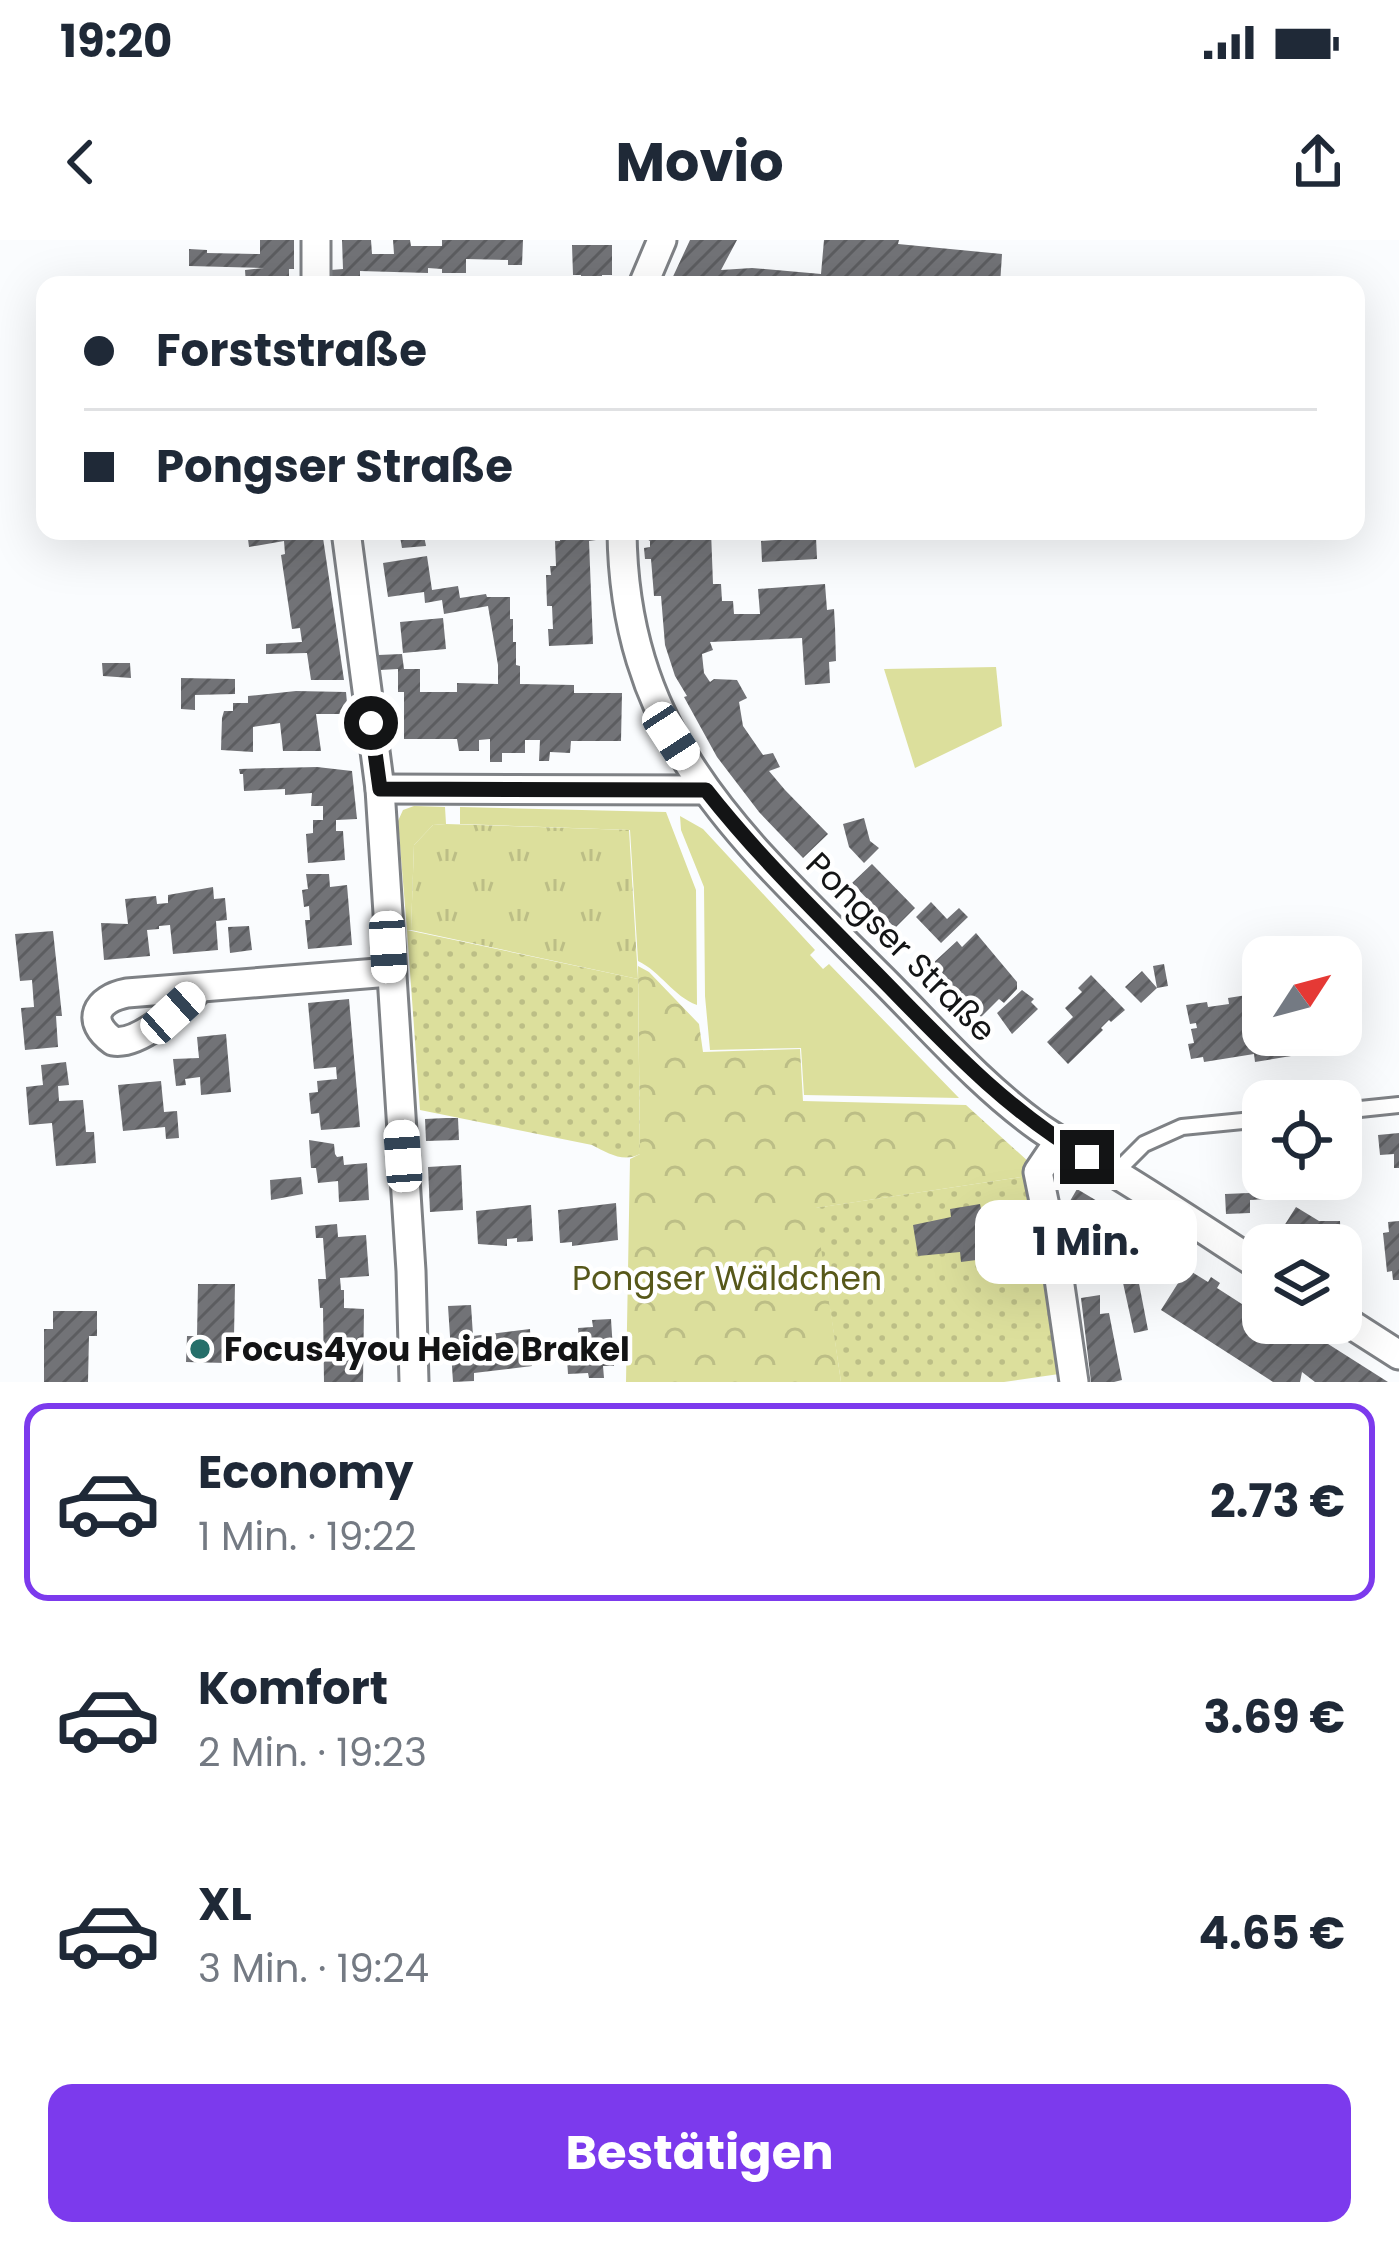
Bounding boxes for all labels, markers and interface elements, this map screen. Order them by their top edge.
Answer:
text: 19:20 [60,10,172,73]
text: Movio [615,124,784,200]
icon: back [48,129,114,195]
icon: share [1285,129,1351,195]
text: Forststraße [156,319,427,382]
text: Pongser Straße [156,435,513,498]
route start [344,696,398,750]
car [636,696,706,776]
street label: Pongser Straße [795,841,1007,1053]
car [368,910,408,984]
north arrow [1242,936,1362,1056]
map controls [1242,936,1362,1344]
car [134,976,212,1050]
button: locate [1242,1080,1362,1200]
car [383,1119,423,1193]
route end [1060,1130,1114,1184]
callout: 1 Min. [976,1199,1198,1283]
text: 1 Min. [1032,1214,1140,1269]
button: layers [1242,1224,1362,1344]
park label: Pongser Wäldchen [572,1255,882,1302]
place label: Focus4you Heide Brakel [224,1326,630,1373]
marker: Focus4you Heide Brakel [187,1336,213,1362]
text: Economy [198,1441,413,1504]
icon: car [54,1448,162,1556]
text: 2.73 € [1210,1470,1345,1533]
text: 1 Min. · 19:22 [198,1509,417,1564]
text: Komfort [198,1657,388,1720]
icon: car [54,1664,162,1772]
text: 3.69 € [1203,1686,1345,1749]
text: 2 Min. · 19:23 [198,1725,427,1780]
text: XL [198,1873,252,1936]
icon: car [54,1880,162,1988]
text: 4.65 € [1199,1902,1345,1965]
text: 3 Min. · 19:24 [198,1941,429,1996]
button: Bestätigen [48,2084,1351,2222]

